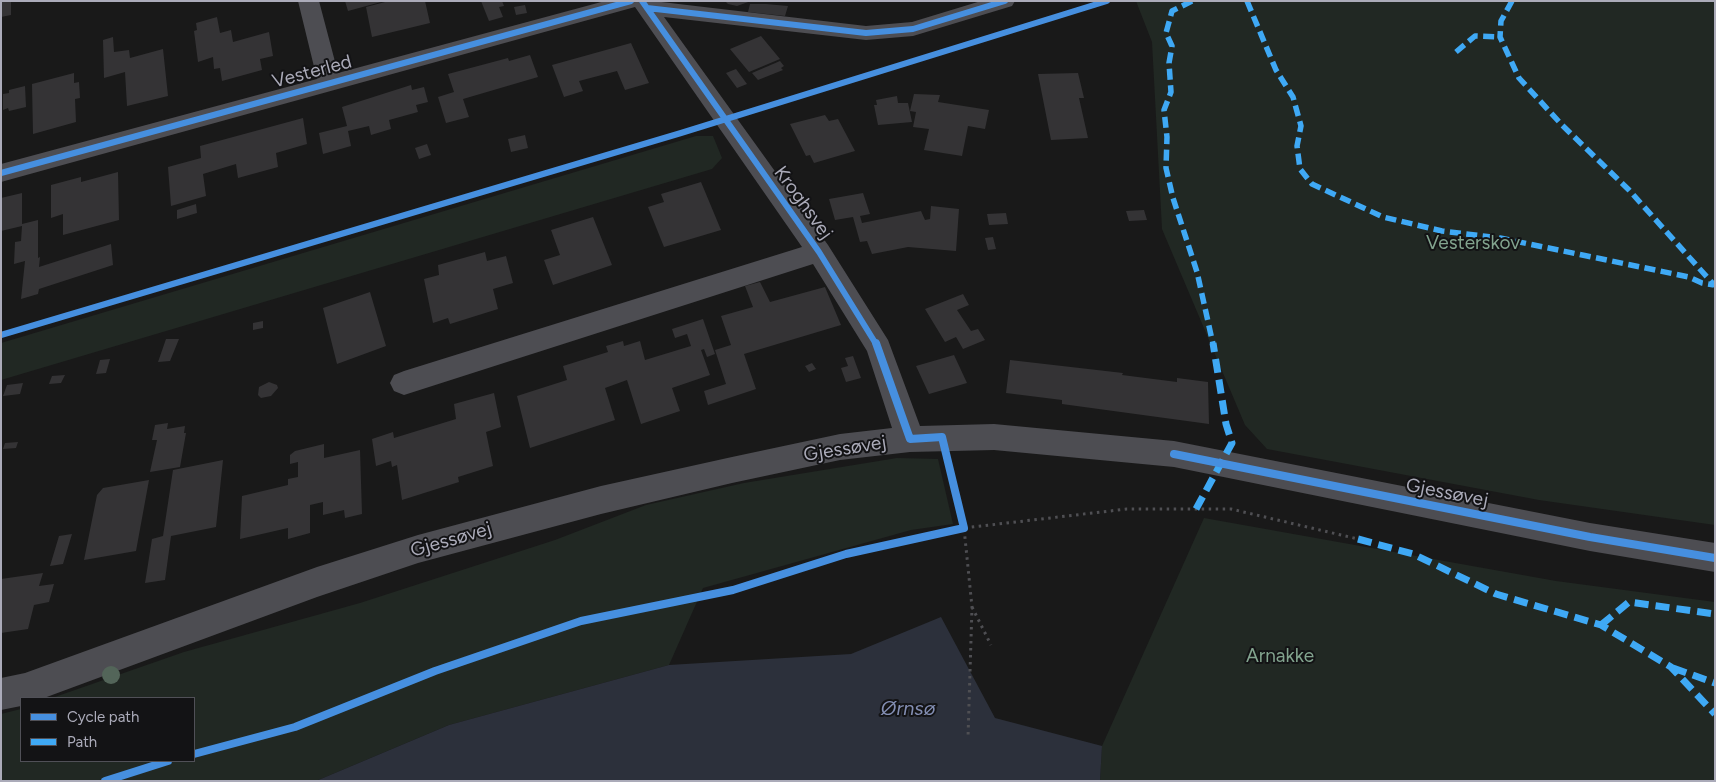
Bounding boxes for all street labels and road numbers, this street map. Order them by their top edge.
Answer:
street label: Vesterled [270,50,354,94]
street label: Kroghsvej [769,162,837,244]
street label: Gjessøvej [802,431,888,467]
street label: Gjessøvej [1404,474,1490,512]
street label: Gjessøvej [408,518,494,562]

